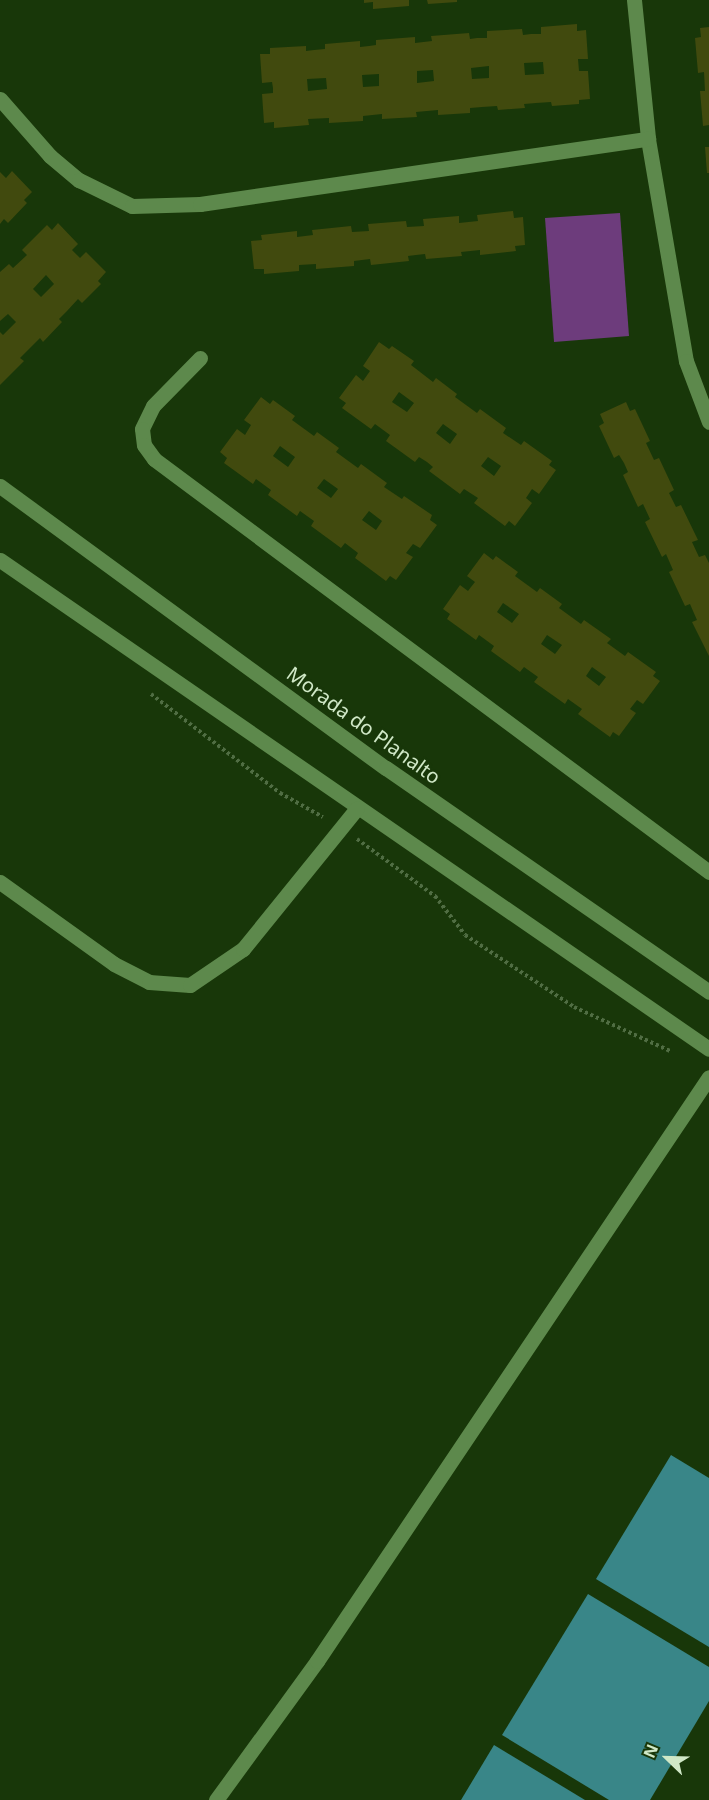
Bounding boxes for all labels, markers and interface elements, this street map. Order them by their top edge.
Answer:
street label: Morada do Planalto [282,661,446,789]
north arrow [637,1728,697,1788]
text: N [638,1741,663,1761]

